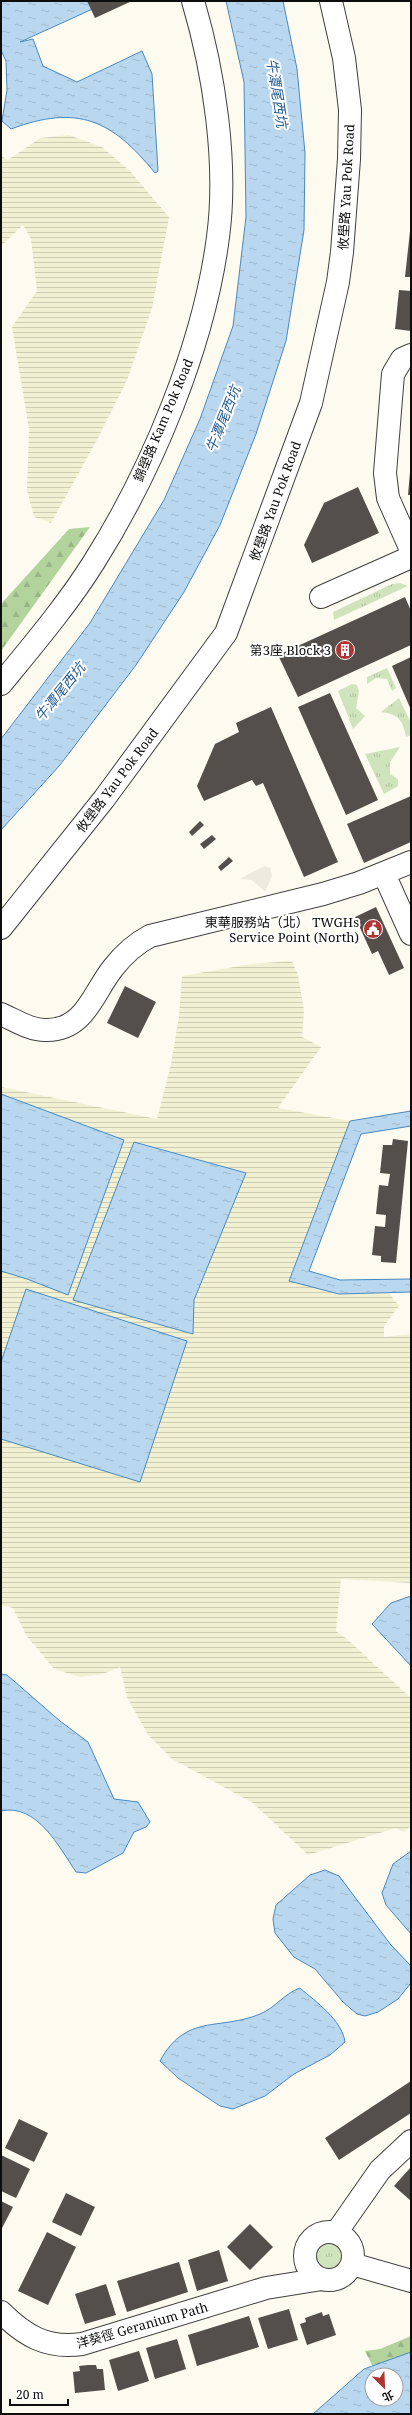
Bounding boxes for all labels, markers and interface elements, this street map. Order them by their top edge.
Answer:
water label: 牛潭尾西坑 [263,57,293,131]
street label: 攸壆路 Yau Pok Road [334,123,358,251]
street label: 錦壆路 Kam Pok Road [129,356,197,484]
water label: 牛潭尾西坑 [201,381,245,455]
street label: 攸壆路 Yau Pok Road [245,439,305,563]
building icon: 第3座 Block 3 [334,639,356,661]
place label: 第3座 Block 3 [250,641,331,659]
water label: 牛潭尾西坑 [30,657,90,725]
street label: 攸壆路 Yau Pok Road [72,724,162,836]
place label: 東華服務站（北） TWGHs Service Point (North) [205,913,359,946]
public building icon: 東華服務站（北） TWGHs Service Point (North) [362,918,384,940]
street label: 洋葵徑 Geranium Path [74,2298,210,2352]
north arrow [364,2367,404,2407]
scale bar [10,2381,68,2407]
text: 20 m [16,2386,44,2403]
text: 北 [380,2388,396,2406]

